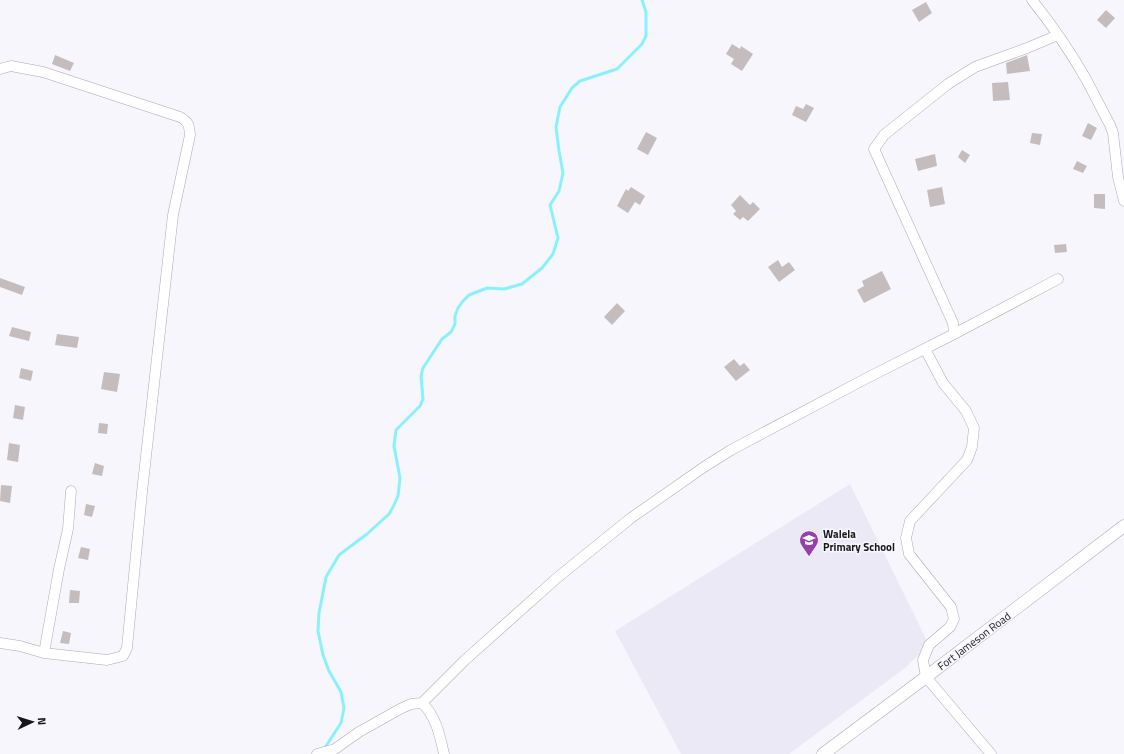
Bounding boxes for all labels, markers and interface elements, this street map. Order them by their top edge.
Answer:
place label: Walela Primary School [823,526,895,555]
school or university icon: Walela Primary School [798,529,820,557]
street label: Fort Jameson Road [934,608,1014,674]
north arrow [12,702,52,742]
text: N [34,717,50,726]

